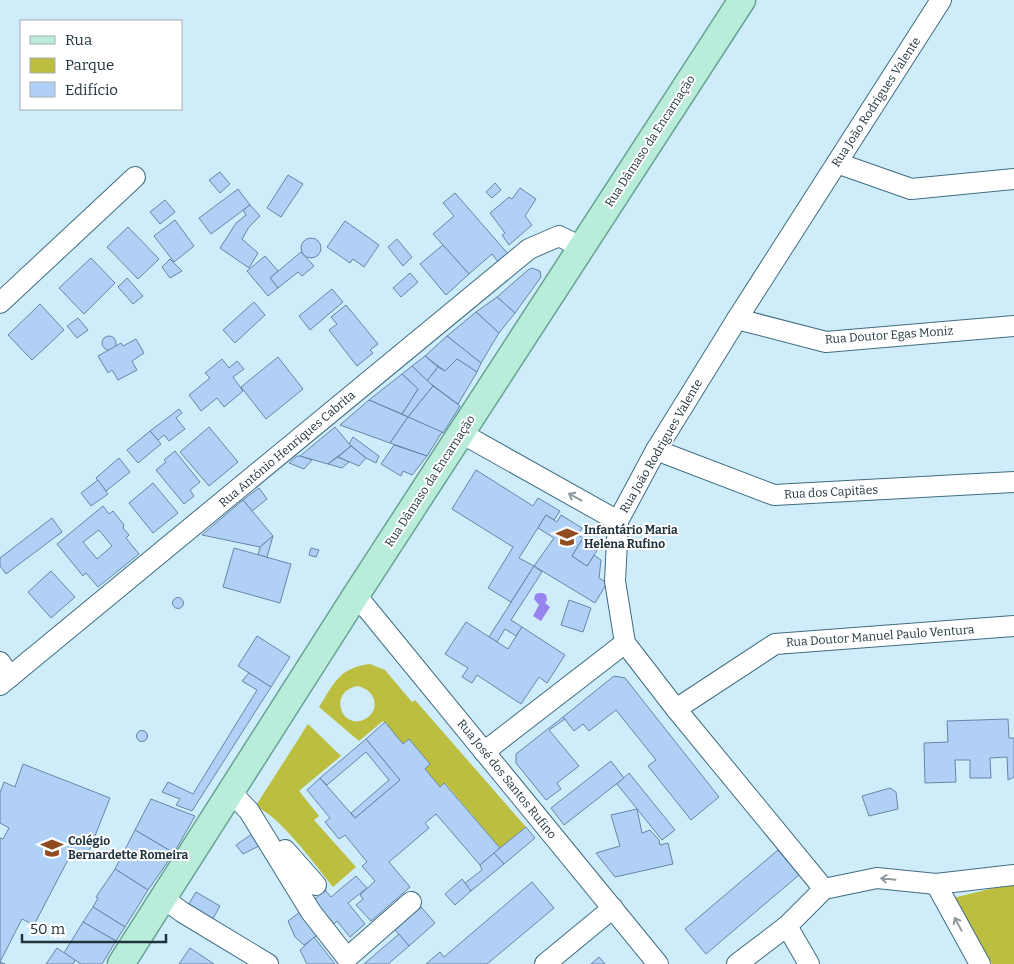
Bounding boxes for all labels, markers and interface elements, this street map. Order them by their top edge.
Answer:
legend [20,20,182,110]
text: Rua [65,31,92,49]
street label: Rua João Rodrigues Valente [829,34,923,170]
text: Parque [65,56,114,74]
street label: Rua Dâmaso da Encarnação [602,72,698,209]
text: Edifício [65,81,118,99]
street label: Rua Doutor Egas Moniz [824,324,954,346]
street label: Rua João Rodrigues Valente [617,377,705,515]
street label: Rua António Henriques Cabrita [216,388,358,510]
street label: Rua Dâmaso da Encarnação [382,412,478,549]
street label: Rua dos Capitães [784,483,879,501]
one-way arrow [568,492,583,501]
place label: Infantário Maria Helena Rufino [584,523,678,551]
school or university icon: Infantário Maria Helena Rufino [554,524,580,550]
street label: Rua Doutor Manuel Paulo Ventura [785,622,975,650]
street label: Rua José dos Santos Rufino [455,717,560,842]
place label: Colégio Bernardette Romeira [68,834,188,862]
school or university icon: Colégio Bernardette Romeira [39,835,65,861]
one-way arrow [880,874,896,884]
scale bar [22,912,166,944]
one-way arrow [953,917,962,932]
text: 50 m [30,920,66,938]

